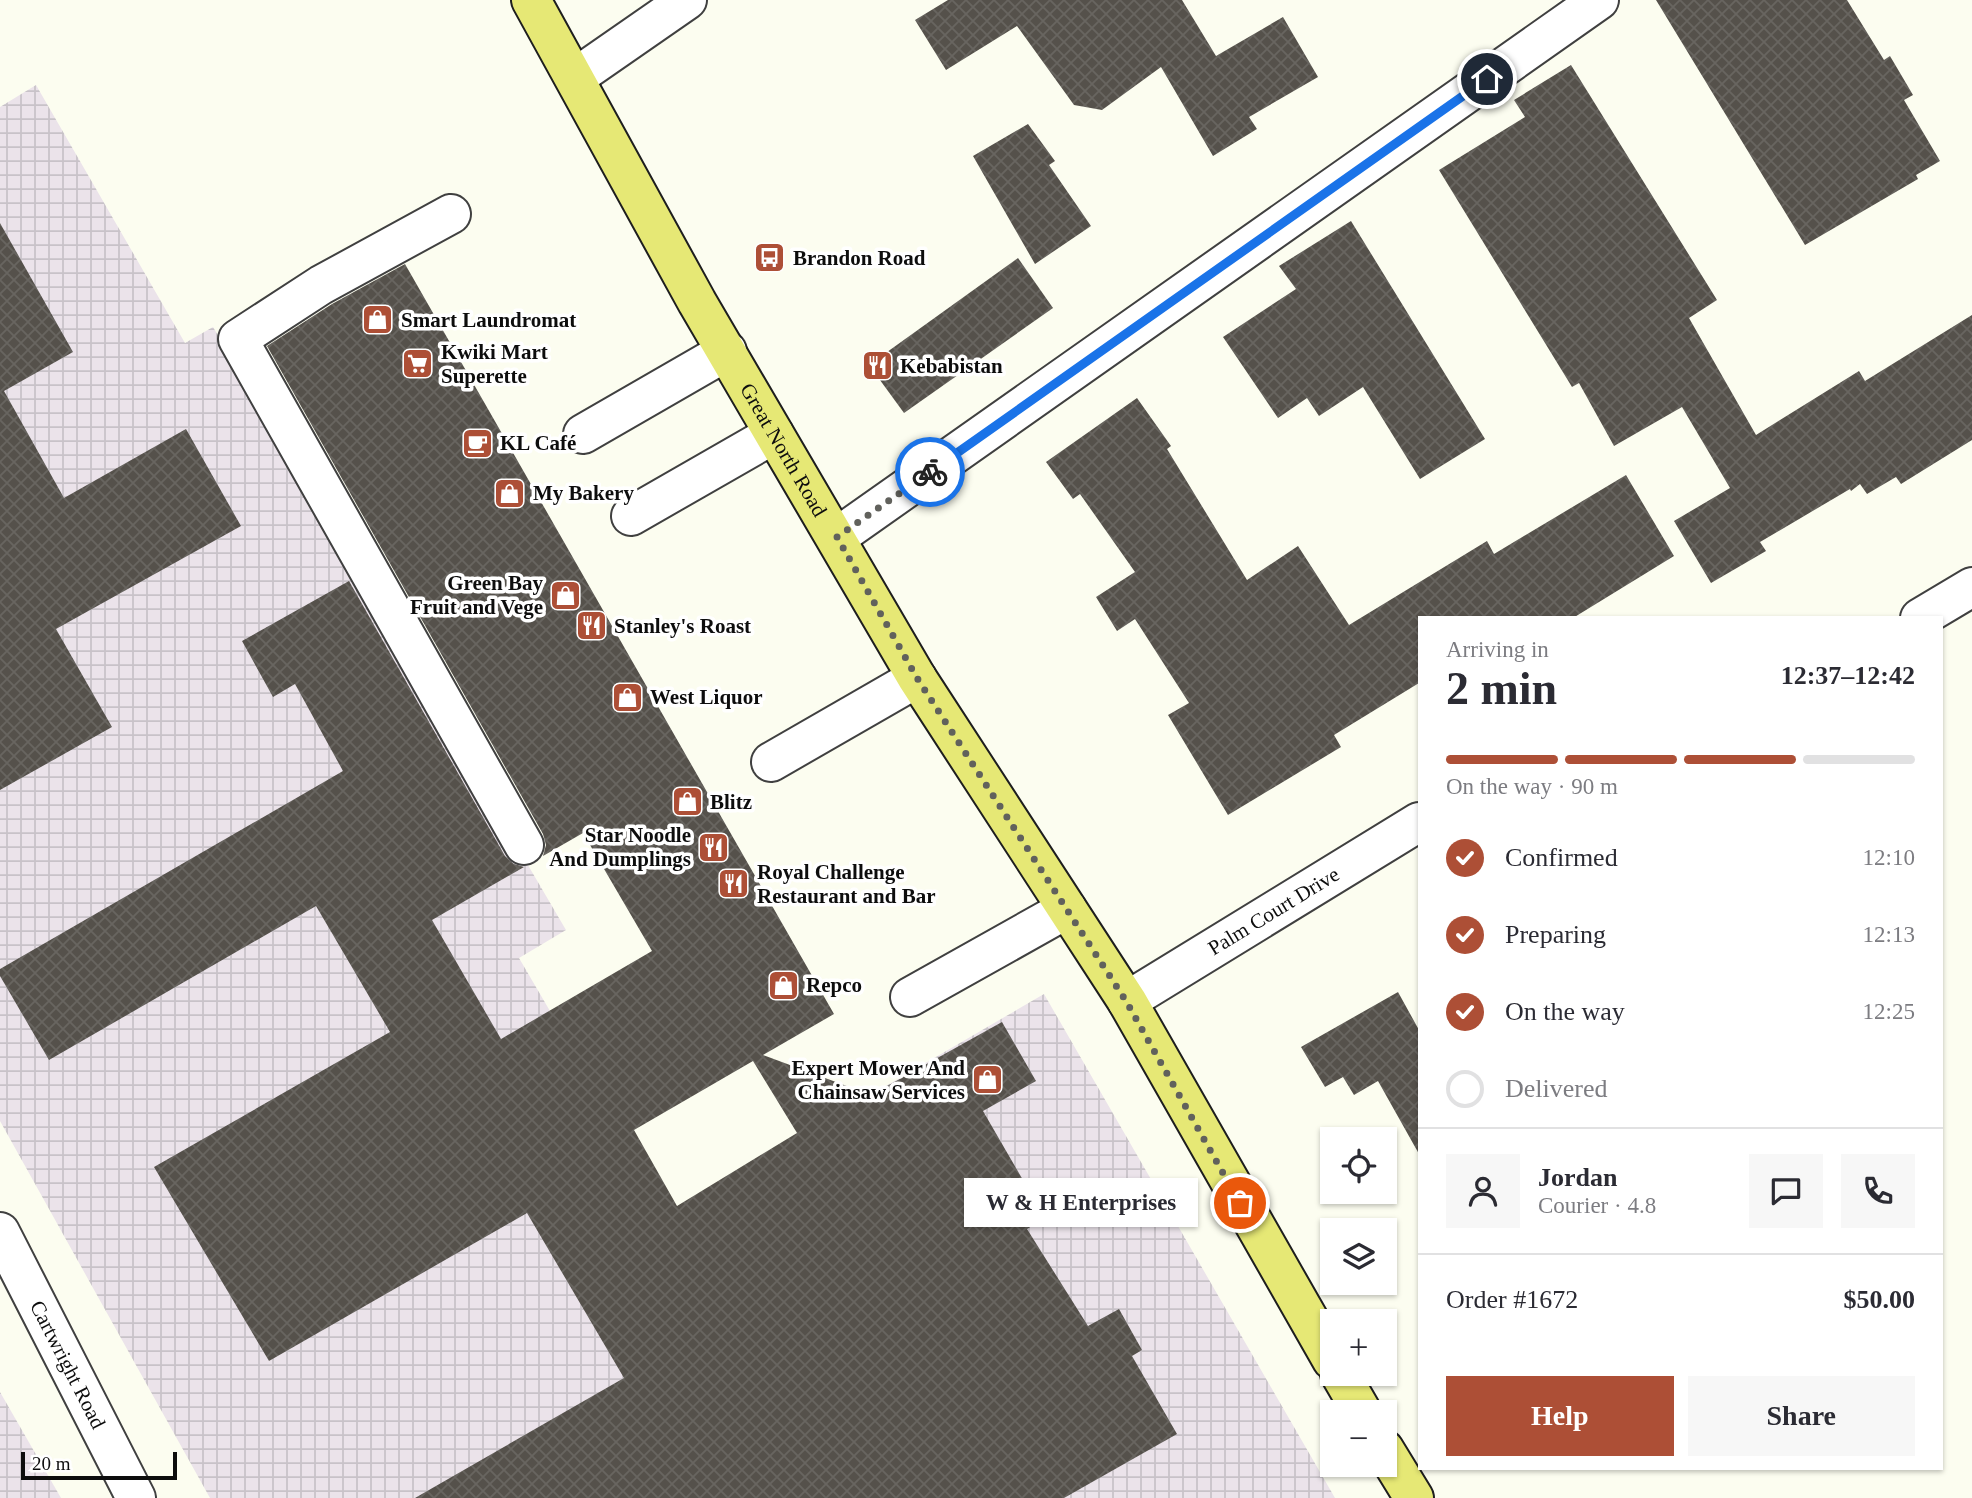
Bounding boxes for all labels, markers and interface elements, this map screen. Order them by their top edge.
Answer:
pin [1457,49,1517,109]
icon: home [1468,60,1506,98]
bus stop icon: Brandon Road [753,241,787,275]
place label: Brandon Road [793,246,926,270]
shop icon: Smart Laundromat [361,303,395,337]
place label: Smart Laundromat [401,308,576,332]
place label: Kwiki Mart Superette [441,340,548,388]
supermarket icon: Kwiki Mart Superette [401,347,435,381]
restaurant icon: Kebabistan [860,349,894,383]
place label: Kebabistan [900,354,1003,378]
street label: Great North Road [735,379,832,521]
cafe icon: KL Café [460,426,494,460]
place label: KL Café [500,431,576,455]
courier [895,437,965,507]
icon: bike [911,453,949,491]
shop icon: My Bakery [493,476,527,510]
place label: My Bakery [533,481,634,505]
place label: Green Bay Fruit and Vege [410,571,543,619]
shop icon: Green Bay Fruit and Vege [549,578,583,612]
restaurant icon: Stanley's Roast [574,609,608,643]
place label: Stanley's Roast [614,614,751,638]
text: Arriving in [1446,637,1549,662]
text: 12:37–12:42 [1781,661,1915,690]
text: 2 min [1446,663,1557,714]
shop icon: West Liquor [610,680,644,714]
place label: West Liquor [650,685,763,709]
text: On the way · 90 m [1446,774,1618,799]
shop icon: Blitz [670,785,704,819]
place label: Blitz [710,790,752,814]
place label: Star Noodle And Dumplings [549,823,691,871]
restaurant icon: Star Noodle And Dumplings [697,830,731,864]
icon: check [1446,839,1484,877]
text: Confirmed [1505,843,1618,872]
text: 12:10 [1863,845,1915,870]
place label: Royal Challenge Restaurant and Bar [757,860,936,908]
street label: Palm Court Drive [1204,862,1344,960]
restaurant icon: Royal Challenge Restaurant and Bar [717,867,751,901]
icon: check [1446,916,1484,954]
text: Preparing [1505,920,1606,949]
text: 12:13 [1863,922,1915,947]
shop icon: Repco [766,968,800,1002]
place label: Repco [806,973,862,997]
icon: check [1446,993,1484,1031]
text: On the way [1505,997,1625,1026]
text: 12:25 [1863,999,1915,1024]
place label: Expert Mower And Chainsaw Services [792,1056,965,1104]
shop icon: Expert Mower And Chainsaw Services [971,1063,1005,1097]
text: Delivered [1505,1074,1608,1103]
map controls [1320,1127,1397,1477]
button: locate [1320,1127,1397,1204]
button: person [1446,1154,1520,1228]
button: chat [1749,1154,1823,1228]
button: phone [1841,1154,1915,1228]
text: Jordan [1538,1163,1617,1192]
pin [1210,1173,1270,1233]
callout: W & H Enterprises [964,1178,1198,1228]
icon: bag [1221,1184,1259,1222]
text: W & H Enterprises [986,1190,1176,1215]
text: Courier · 4.8 [1538,1193,1656,1218]
button: layers [1320,1218,1397,1295]
text: Order #1672 [1446,1285,1578,1314]
text: $50.00 [1844,1285,1915,1314]
street label: Cartwright Road [25,1297,111,1433]
button: + [1320,1309,1397,1386]
button: Help [1446,1376,1674,1456]
button: Share [1688,1376,1915,1456]
button: − [1320,1400,1397,1477]
scale bar [21,1449,177,1481]
text: 20 m [32,1453,71,1474]

